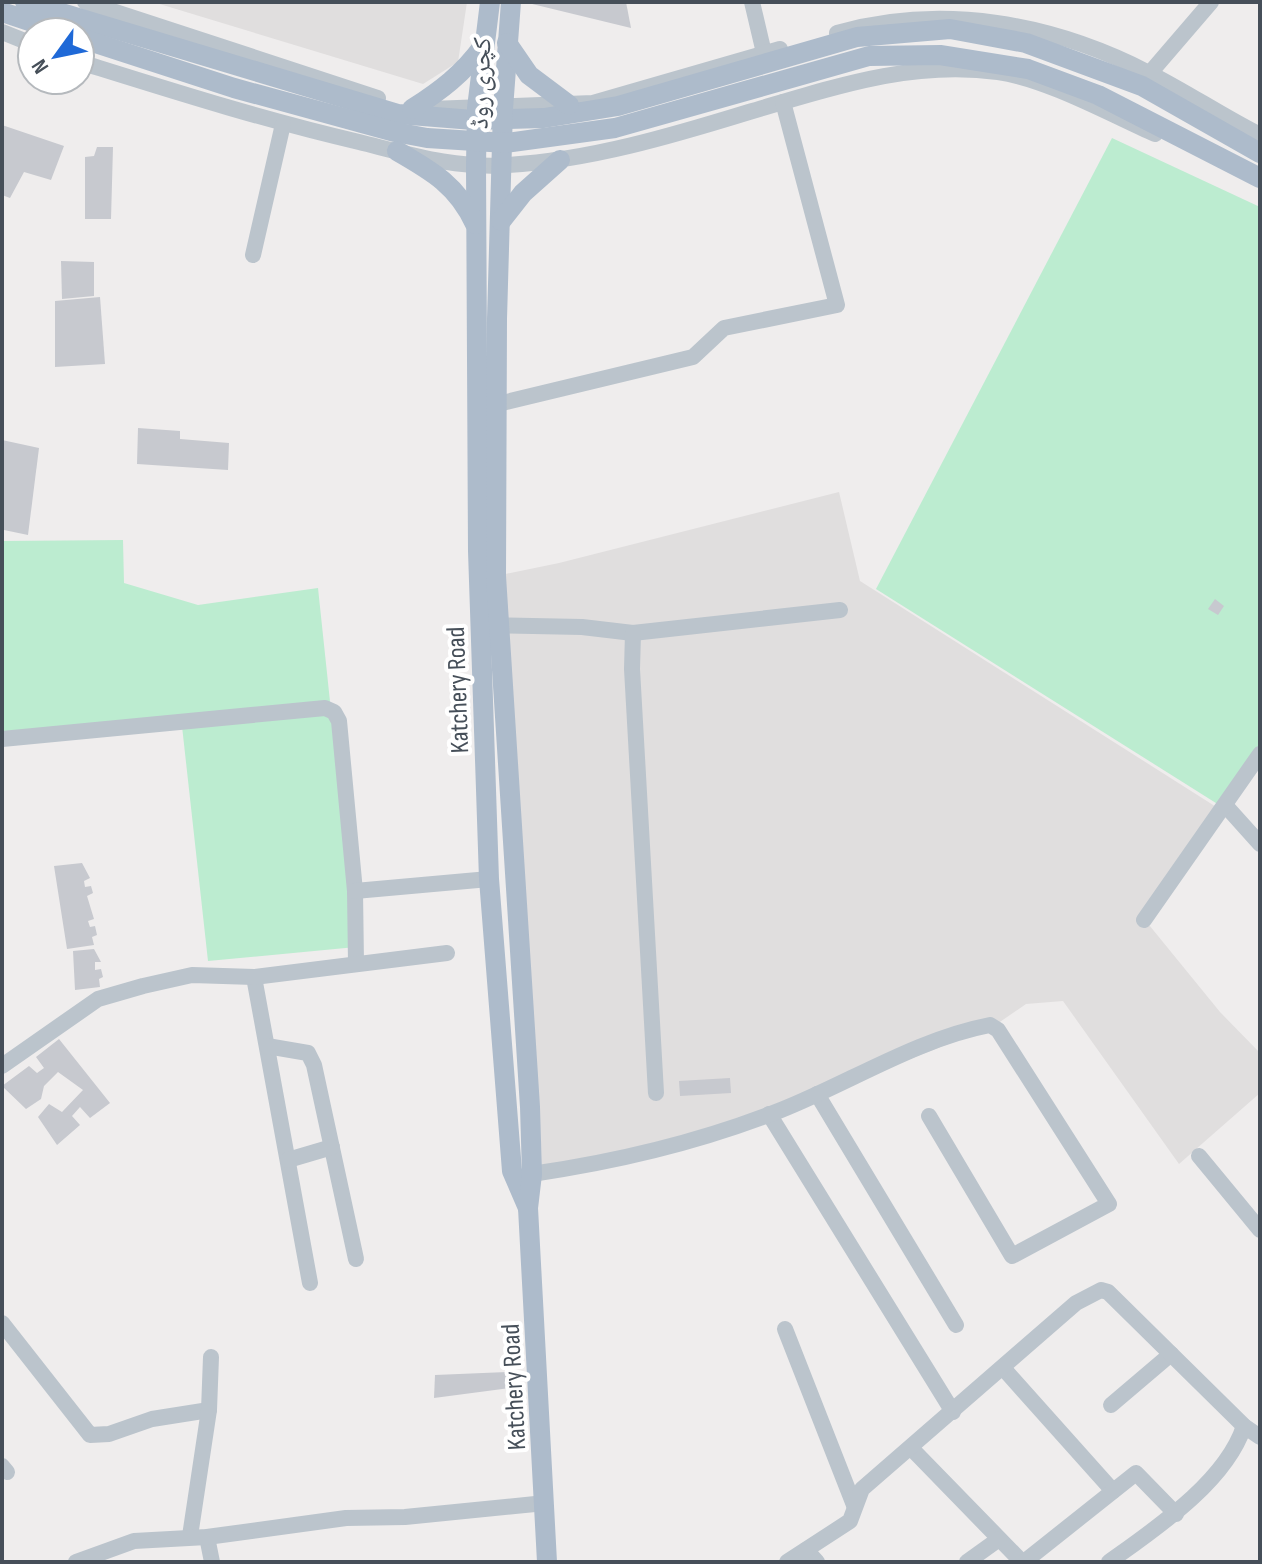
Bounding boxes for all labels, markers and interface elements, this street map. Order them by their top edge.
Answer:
north arrow [16,16,96,96]
street label: کچری روڈ [464,36,499,129]
text: N [26,54,55,78]
street label: Katchery Road [441,626,476,754]
street label: Katchery Road [496,1323,533,1451]

